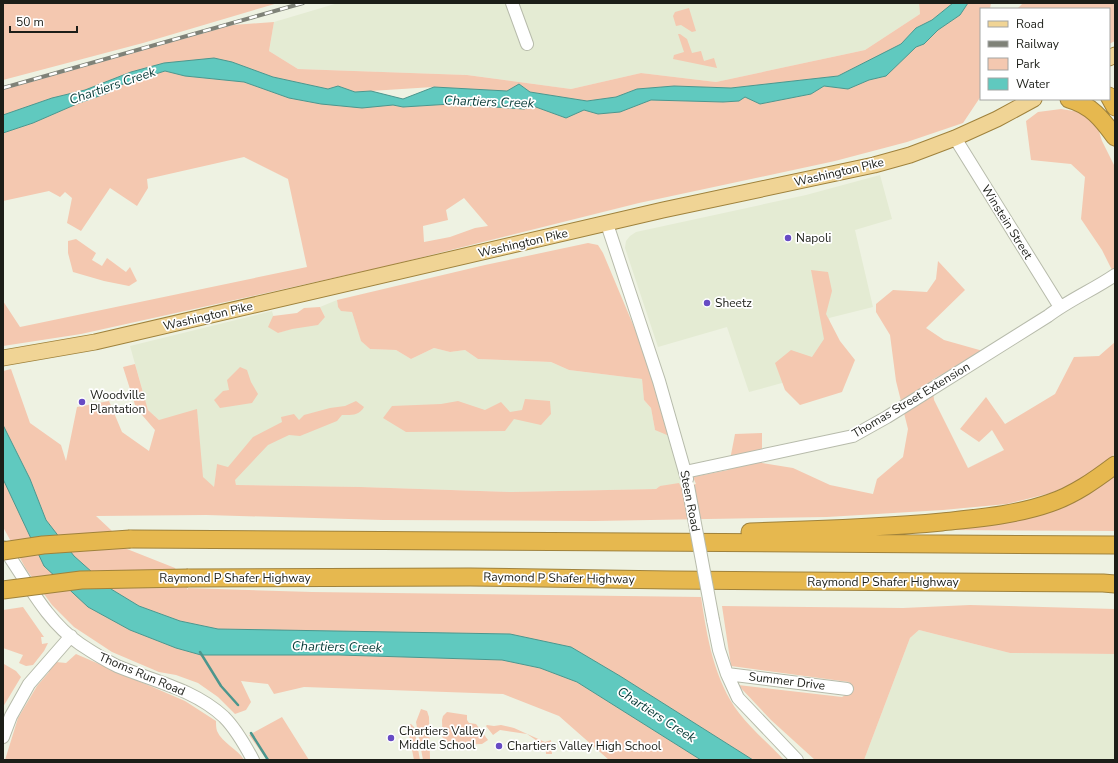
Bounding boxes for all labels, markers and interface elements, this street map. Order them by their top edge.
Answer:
scale bar [10,8,77,34]
legend [980,8,1110,100]
text: 50 m [16,14,44,30]
text: Road [1016,16,1044,32]
text: Railway [1016,36,1060,52]
text: Park [1016,56,1041,72]
water label: Chartiers Creek [67,63,158,109]
text: Water [1016,76,1050,92]
water label: Chartiers Creek [444,91,535,113]
street label: Washington Pike [793,154,885,190]
street label: Winstein Street [978,182,1037,263]
street label: Washington Pike [477,225,569,261]
place label: Napoli [796,230,831,246]
marker: Napoli [783,233,793,243]
place label: Sheetz [715,295,752,311]
street label: Washington Pike [162,298,254,334]
marker: Sheetz [702,298,712,308]
street label: Thomas Street Extension [849,358,973,442]
place label: Woodville Plantation [90,387,145,417]
marker: Woodville Plantation [77,397,87,407]
street label: Steen Road [676,469,704,533]
street label: Raymond P Shafer Highway [483,569,636,587]
street label: Raymond P Shafer Highway [159,570,311,586]
street label: Raymond P Shafer Highway [807,574,959,590]
water label: Chartiers Creek [292,637,383,657]
street label: Thoms Run Road [96,649,188,699]
street label: Summer Drive [748,668,826,694]
water label: Chartiers Creek [614,683,700,747]
place label: Chartiers Valley Middle School [399,723,486,753]
marker: Chartiers Valley Middle School [386,733,396,743]
place label: Chartiers Valley High School [507,738,662,754]
marker: Chartiers Valley High School [494,741,504,751]

